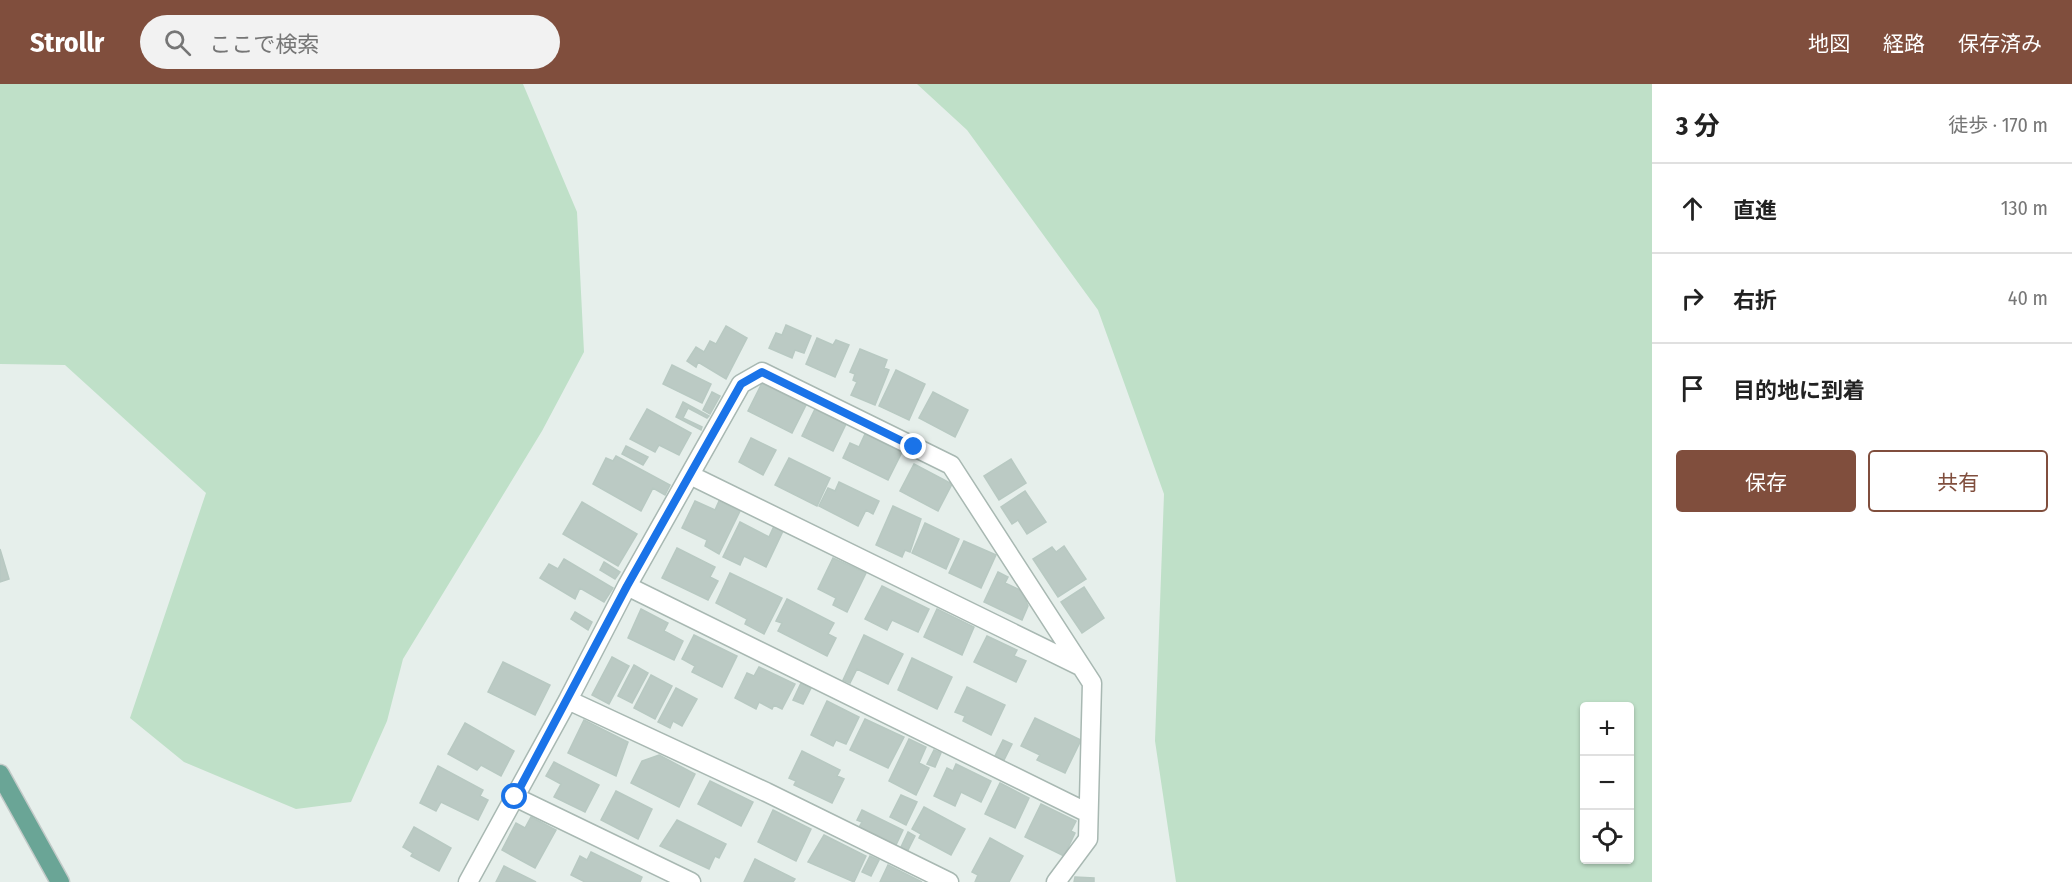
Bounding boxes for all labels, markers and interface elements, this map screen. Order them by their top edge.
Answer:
search box [140,15,560,69]
text: Strollr [30,26,104,59]
icon: search [161,26,194,59]
text: ここで検索 [209,31,319,58]
text: 地図 [1808,31,1850,57]
text: 経路 [1883,31,1925,57]
text: 保存済み [1958,31,2042,57]
text: 3 分 [1676,111,1720,142]
text: 徒歩 · 170 m [1948,113,2048,137]
icon: ahead [1676,192,1709,225]
text: 130 m [2001,196,2048,220]
text: 直進 [1733,197,1777,224]
icon: right [1676,282,1709,315]
text: 40 m [2008,286,2048,310]
text: 右折 [1733,287,1777,314]
icon: arrive [1676,372,1709,405]
text: 目的地に到着 [1733,377,1865,404]
route end [900,433,926,459]
button: 保存 [1676,450,1856,512]
button: 共有 [1868,450,2048,512]
map controls [1580,702,1634,864]
button: + [1580,702,1634,756]
button: − [1580,756,1634,810]
route start [501,783,527,809]
button: locate [1580,810,1634,864]

